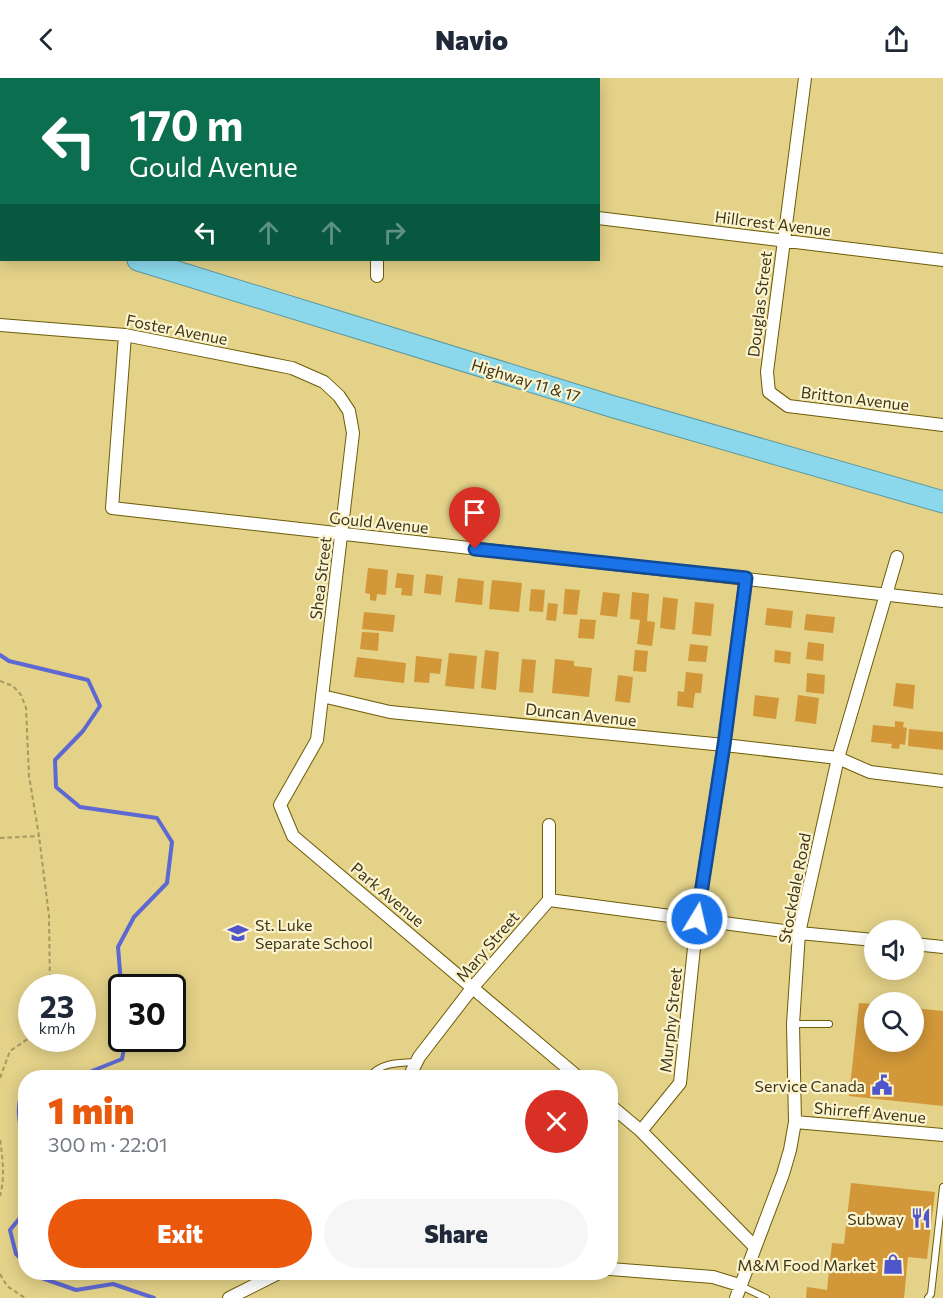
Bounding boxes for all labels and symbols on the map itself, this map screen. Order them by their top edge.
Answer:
street label: Hillcrest Avenue [714,206,832,240]
street label: Douglas Street [743,249,775,358]
street label: Foster Avenue [125,310,229,348]
street label: Highway 11 & 17 [469,354,583,406]
street label: Britton Avenue [800,382,910,414]
pin [449,487,500,549]
street label: Gould Avenue [328,507,430,537]
street label: Shea Street [305,535,335,621]
street label: Duncan Avenue [524,699,638,729]
street label: Stockdale Road [774,831,814,945]
street label: Park Avenue [347,858,429,930]
position arrow [665,887,729,951]
street label: Mary Street [451,907,523,985]
place label: St. Luke Separate School [255,915,373,952]
school or university icon: St. Luke Separate School [226,921,250,945]
street label: Murphy Street [655,966,685,1074]
speed limit sign: 30 [108,974,186,1052]
public building icon: Service Canada [870,1073,894,1097]
place label: Service Canada [755,1076,865,1095]
street label: Shirreff Avenue [813,1098,927,1126]
restaurant icon: Subway [909,1206,933,1230]
place label: Subway [847,1209,904,1228]
shop icon: M&M Food Market [881,1252,905,1276]
place label: M&M Food Market [737,1255,876,1274]

